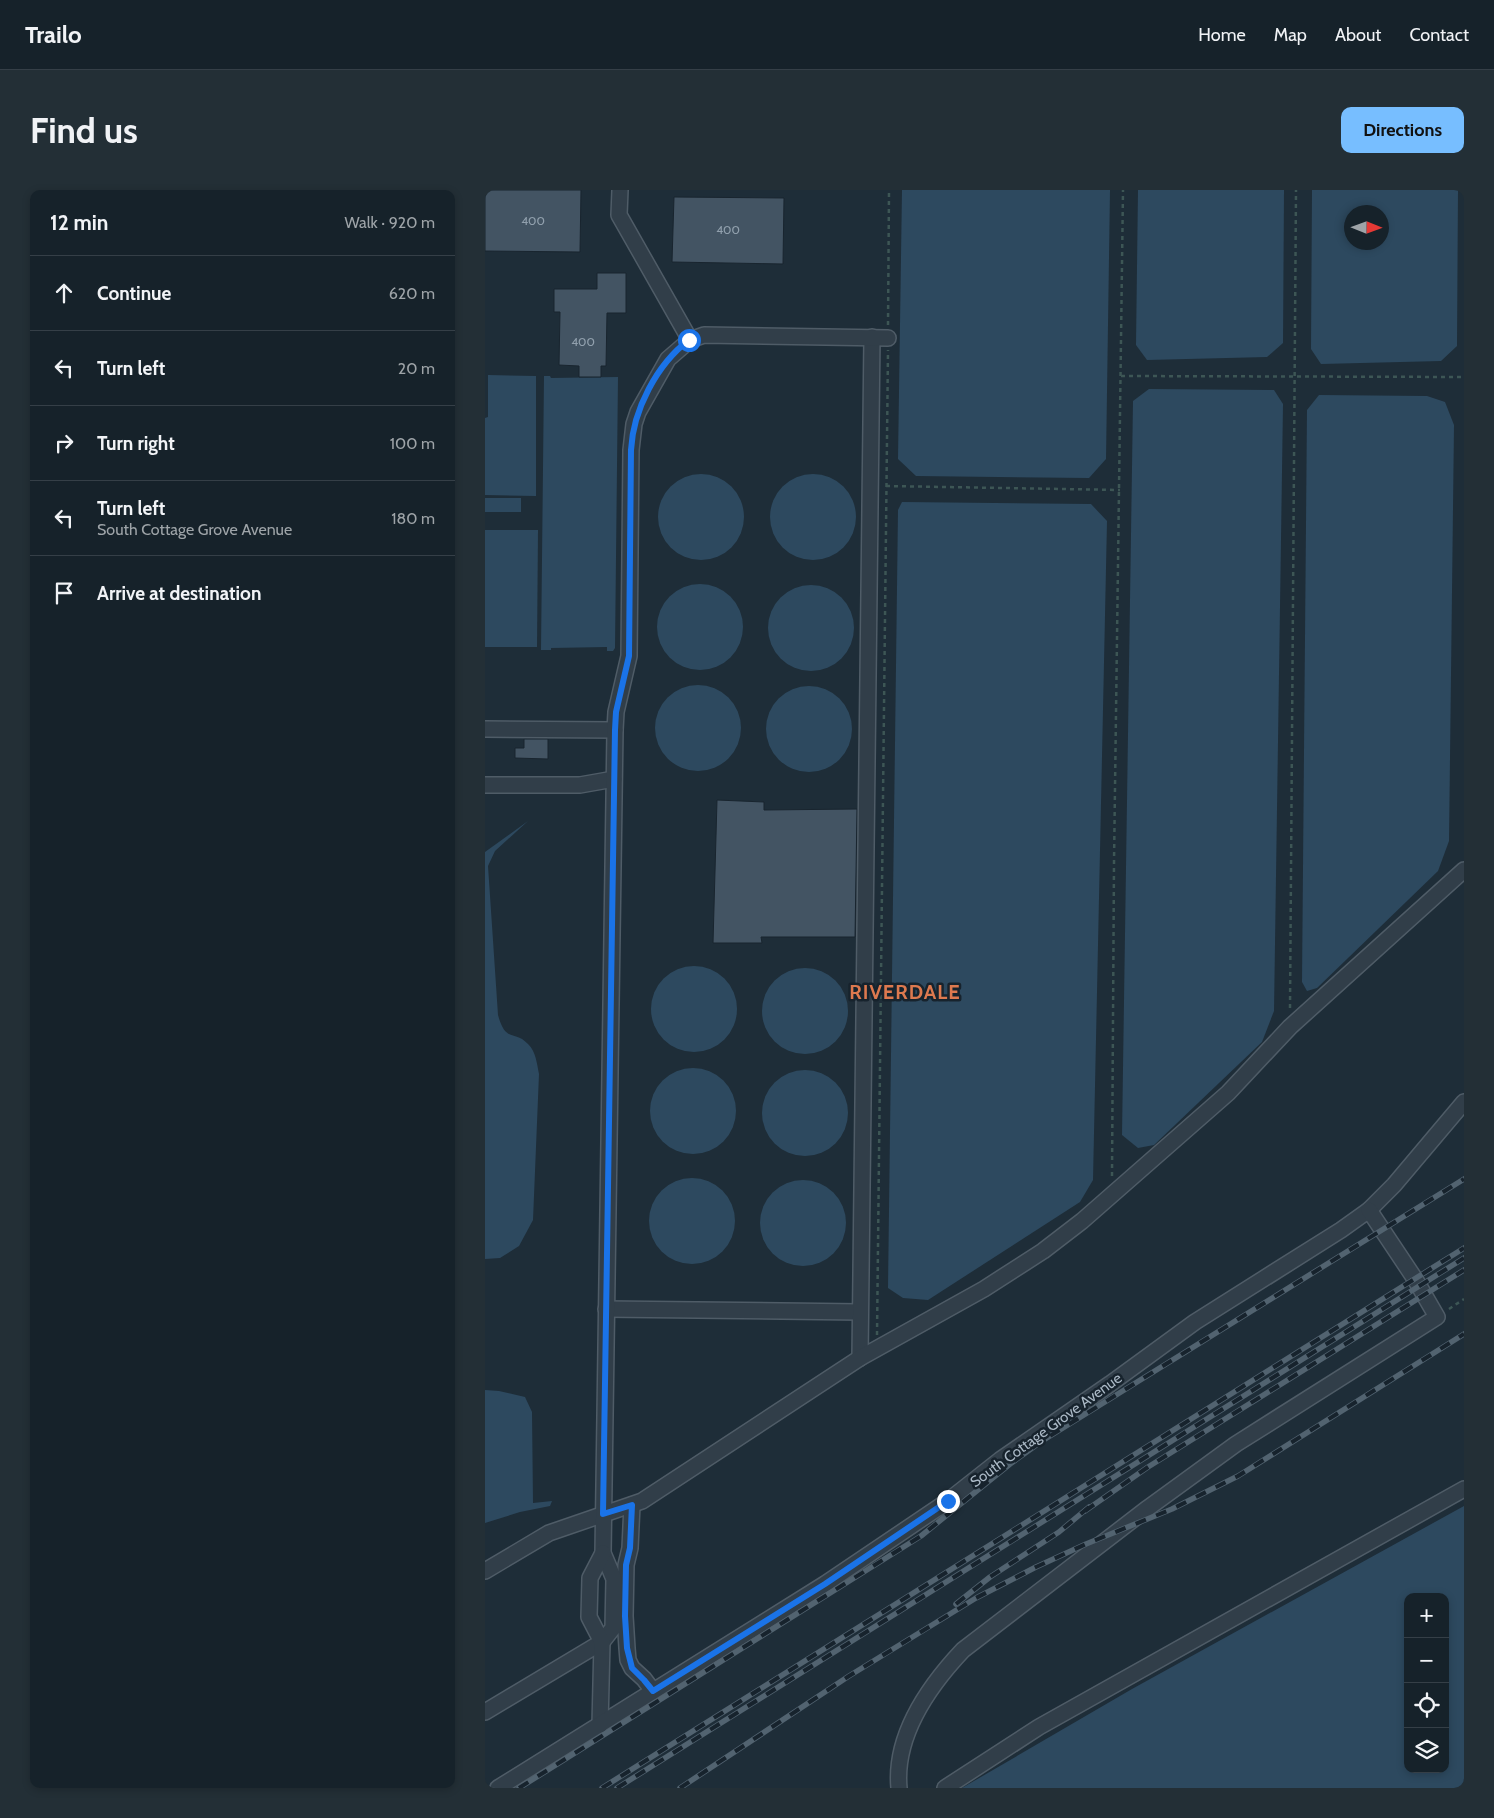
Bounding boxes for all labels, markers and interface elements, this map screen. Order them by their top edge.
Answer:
text: Trailo [25,20,82,49]
text: Home [1198,24,1246,46]
text: Map [1274,24,1307,46]
text: About [1335,24,1381,46]
text: Contact [1409,24,1469,46]
button: Directions [1341,107,1464,153]
text: Find us [30,109,138,152]
north arrow [1344,205,1389,250]
text: 12 min [50,210,108,235]
text: Walk · 920 m [345,213,435,232]
house number: 400 [521,213,545,228]
house number: 400 [716,222,740,237]
icon: ahead [50,279,78,307]
text: Continue [97,282,171,305]
text: 620 m [389,284,435,303]
route start [678,329,701,352]
house number: 400 [571,334,595,349]
icon: left [50,354,78,382]
text: Turn left [97,357,165,380]
text: 20 m [398,359,435,378]
icon: right [50,429,78,457]
text: Turn right [97,432,175,455]
text: 100 m [390,434,435,453]
text: Turn left [97,497,165,520]
icon: left [50,504,78,532]
text: 180 m [391,509,435,528]
text: South Cottage Grove Avenue [97,520,292,539]
icon: arrive [50,579,78,607]
text: Arrive at destination [97,582,261,605]
district label: RIVERDALE [849,980,961,1004]
street label: South Cottage Grove Avenue [967,1369,1126,1491]
route end [937,1490,960,1513]
map controls [1404,1593,1449,1773]
button: + [1404,1593,1449,1638]
button: − [1404,1638,1449,1683]
button: locate [1404,1683,1449,1728]
button: layers [1404,1728,1449,1773]

